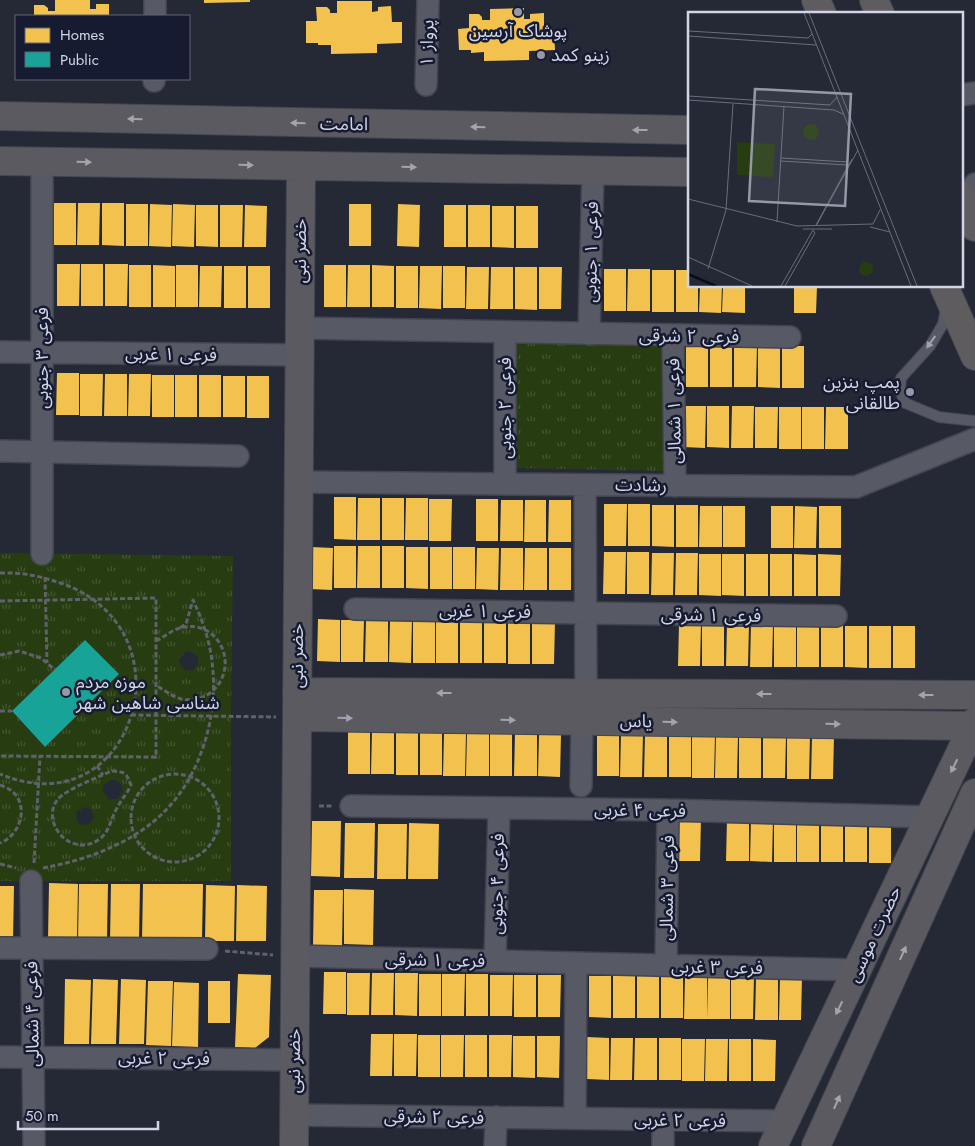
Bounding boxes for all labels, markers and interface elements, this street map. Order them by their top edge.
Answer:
marker: پوشاک آرسین [512,6,524,18]
inset map [688,12,962,288]
legend [15,15,190,80]
place label: پوشاک آرسین [469,18,567,44]
street label: پرواز ۱ [414,19,440,67]
text: Homes [60,24,104,46]
place label: زینو کمد [551,42,610,68]
text: Public [60,49,99,71]
marker: زینو کمد [535,49,547,61]
street label: امامت [320,111,368,137]
one-way arrow [127,115,143,123]
one-way arrow [289,119,305,127]
one-way arrow [469,122,485,130]
one-way arrow [632,126,648,134]
one-way arrow [76,159,92,167]
one-way arrow [238,161,254,169]
one-way arrow [401,164,417,172]
street label: فرعی ۱ جنوبی [577,201,605,303]
street label: خضر نبی [287,219,313,283]
street label: فرعی ۳ جنوبی [29,307,55,409]
street label: فرعی ۲ شرقی [639,322,739,350]
one-way arrow [926,335,936,349]
street label: فرعی ۱ غربی [125,340,217,368]
street label: فرعی ۲ جنوبی [492,357,518,459]
street label: فرعی ۱ شمالی [660,358,688,464]
place label: پمپ بنزین طالقانی [823,369,900,416]
marker: پمپ بنزین طالقانی [904,386,916,398]
street label: رشادت [615,472,667,498]
street label: فرعی ۱ غربی [439,597,531,625]
street label: فرعی ۱ شرقی [661,601,761,629]
street label: خضر نبی [284,624,310,688]
place label: موزه مردم شناسی شاهین شهر [75,669,220,716]
marker: موزه مردم شناسی شاهین شهر [60,686,72,698]
one-way arrow [436,689,452,697]
one-way arrow [756,690,772,698]
one-way arrow [918,691,934,699]
street label: یاس [620,708,652,734]
one-way arrow [338,714,354,722]
one-way arrow [500,716,516,724]
one-way arrow [663,718,679,726]
one-way arrow [825,720,841,728]
one-way arrow [950,759,958,773]
street label: فرعی ۴ غربی [594,796,686,824]
street label: فرعی ۴ جنوبی [483,833,511,935]
street label: فرعی ۳ شمالی [653,835,681,941]
street label: حضرت موسی [840,882,908,986]
street label: فرعی ۱ شرقی [385,946,485,974]
one-way arrow [899,946,907,960]
street label: فرعی ۳ غربی [671,953,763,981]
street label: فرعی ۴ شمالی [18,961,46,1067]
one-way arrow [835,1001,843,1015]
street label: خضر نبی [281,1029,307,1093]
street label: فرعی ۲ غربی [118,1044,210,1072]
one-way arrow [833,1095,841,1109]
scale bar [18,1098,158,1130]
street label: فرعی ۲ شرقی [384,1103,484,1131]
text: 50 m [25,1105,59,1127]
street label: فرعی ۲ غربی [634,1106,726,1134]

